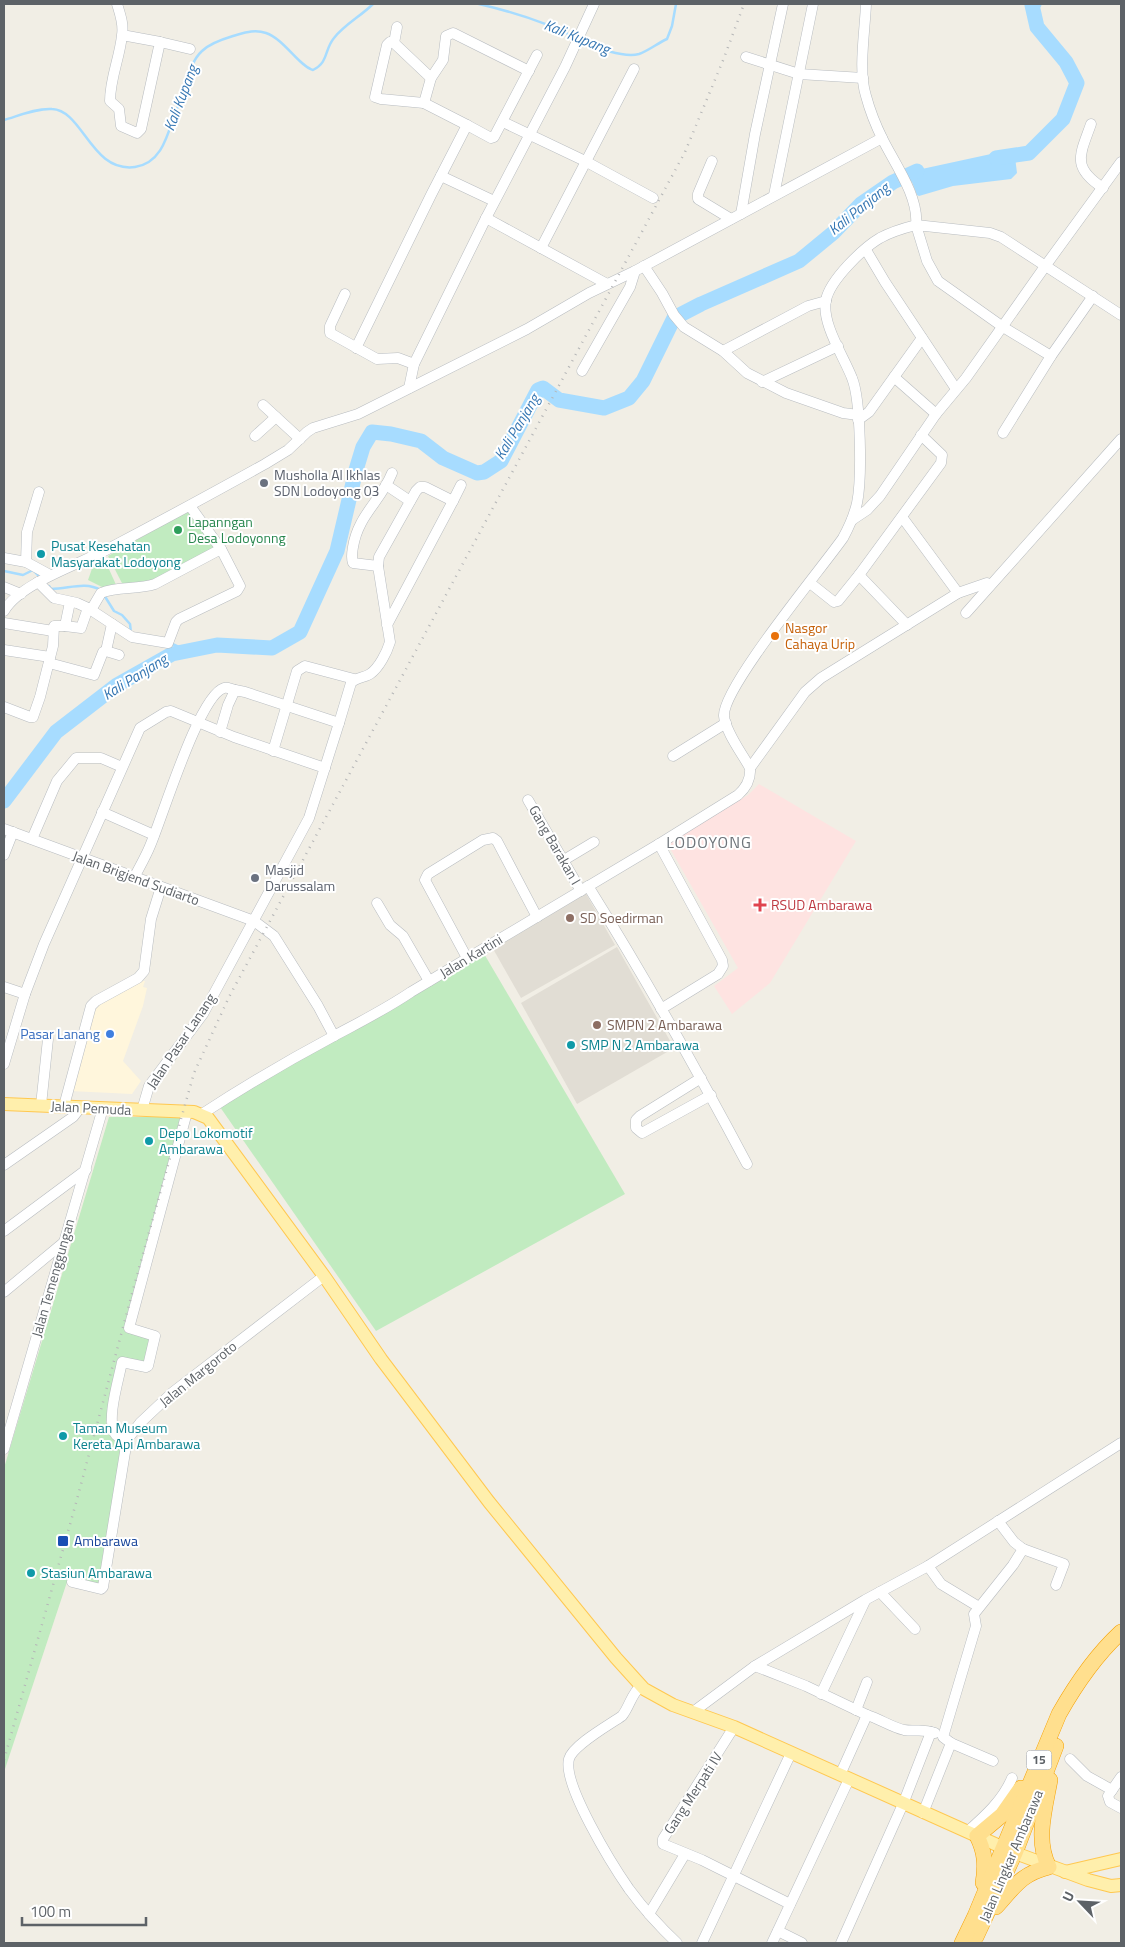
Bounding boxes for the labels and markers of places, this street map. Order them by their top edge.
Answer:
place label: Musholla Al Ikhlas SDN Lodoyong 03 [274,464,380,501]
marker: Musholla Al Ikhlas SDN Lodoyong 03 [258,477,270,489]
place label: Lapanngan Desa Lodoyonng [188,511,286,548]
marker: Lapanngan Desa Lodoyonng [172,524,184,536]
place label: Pusat Kesehatan Masyarakat Lodoyong [51,535,181,572]
marker: Pusat Kesehatan Masyarakat Lodoyong [35,548,47,560]
place label: Nasgor Cahaya Urip [785,617,855,654]
marker: Nasgor Cahaya Urip [769,630,781,642]
place label: Masjid Darussalam [265,859,335,896]
marker: Masjid Darussalam [249,872,261,884]
place label: RSUD Ambarawa [771,894,872,915]
marker: RSUD Ambarawa [753,898,767,912]
place label: SD Soedirman [580,907,663,928]
marker: SD Soedirman [564,912,576,924]
place label: SMPN 2 Ambarawa [607,1014,722,1035]
marker: SMPN 2 Ambarawa [591,1019,603,1031]
place label: Pasar Lanang [20,1023,100,1044]
marker: Pasar Lanang [104,1028,116,1040]
place label: SMP N 2 Ambarawa [581,1034,699,1055]
marker: SMP N 2 Ambarawa [565,1039,577,1051]
place label: Depo Lokomotif Ambarawa [159,1122,253,1159]
marker: Depo Lokomotif Ambarawa [143,1135,155,1147]
place label: Taman Museum Kereta Api Ambarawa [73,1417,200,1454]
marker: Taman Museum Kereta Api Ambarawa [57,1430,69,1442]
place label: Ambarawa [74,1530,138,1551]
marker: Ambarawa [56,1534,70,1548]
place label: Stasiun Ambarawa [41,1562,152,1583]
marker: Stasiun Ambarawa [25,1567,37,1579]

